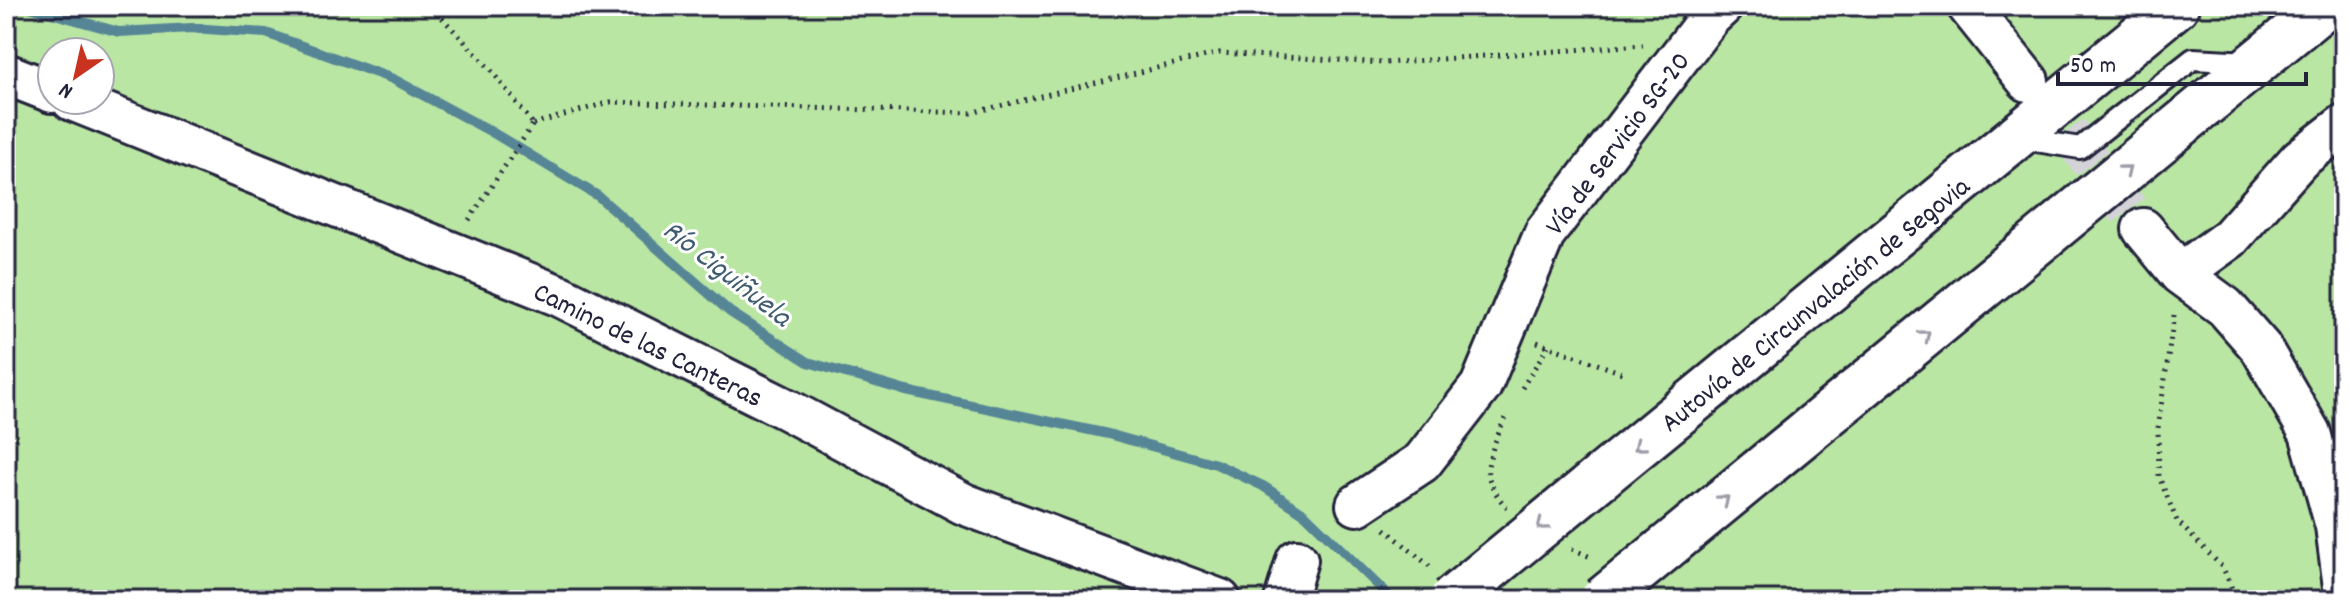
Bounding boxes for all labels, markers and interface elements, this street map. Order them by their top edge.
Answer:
north arrow [36,36,116,116]
scale bar [2058,36,2306,86]
street label: Vía de Servicio SG-20 [1538,45,1702,245]
text: 50 m [2070,50,2116,84]
text: N [53,74,80,106]
one-way arrow [2116,165,2131,180]
street label: Autovía de Circunvalación de Segovia [1654,169,1981,445]
water label: Río Ciguiñuela [652,211,800,341]
street label: Camino de las Canteras [525,275,768,420]
one-way arrow [1915,330,1930,345]
one-way arrow [1634,436,1649,451]
one-way arrow [1715,495,1729,510]
one-way arrow [1536,516,1551,530]

